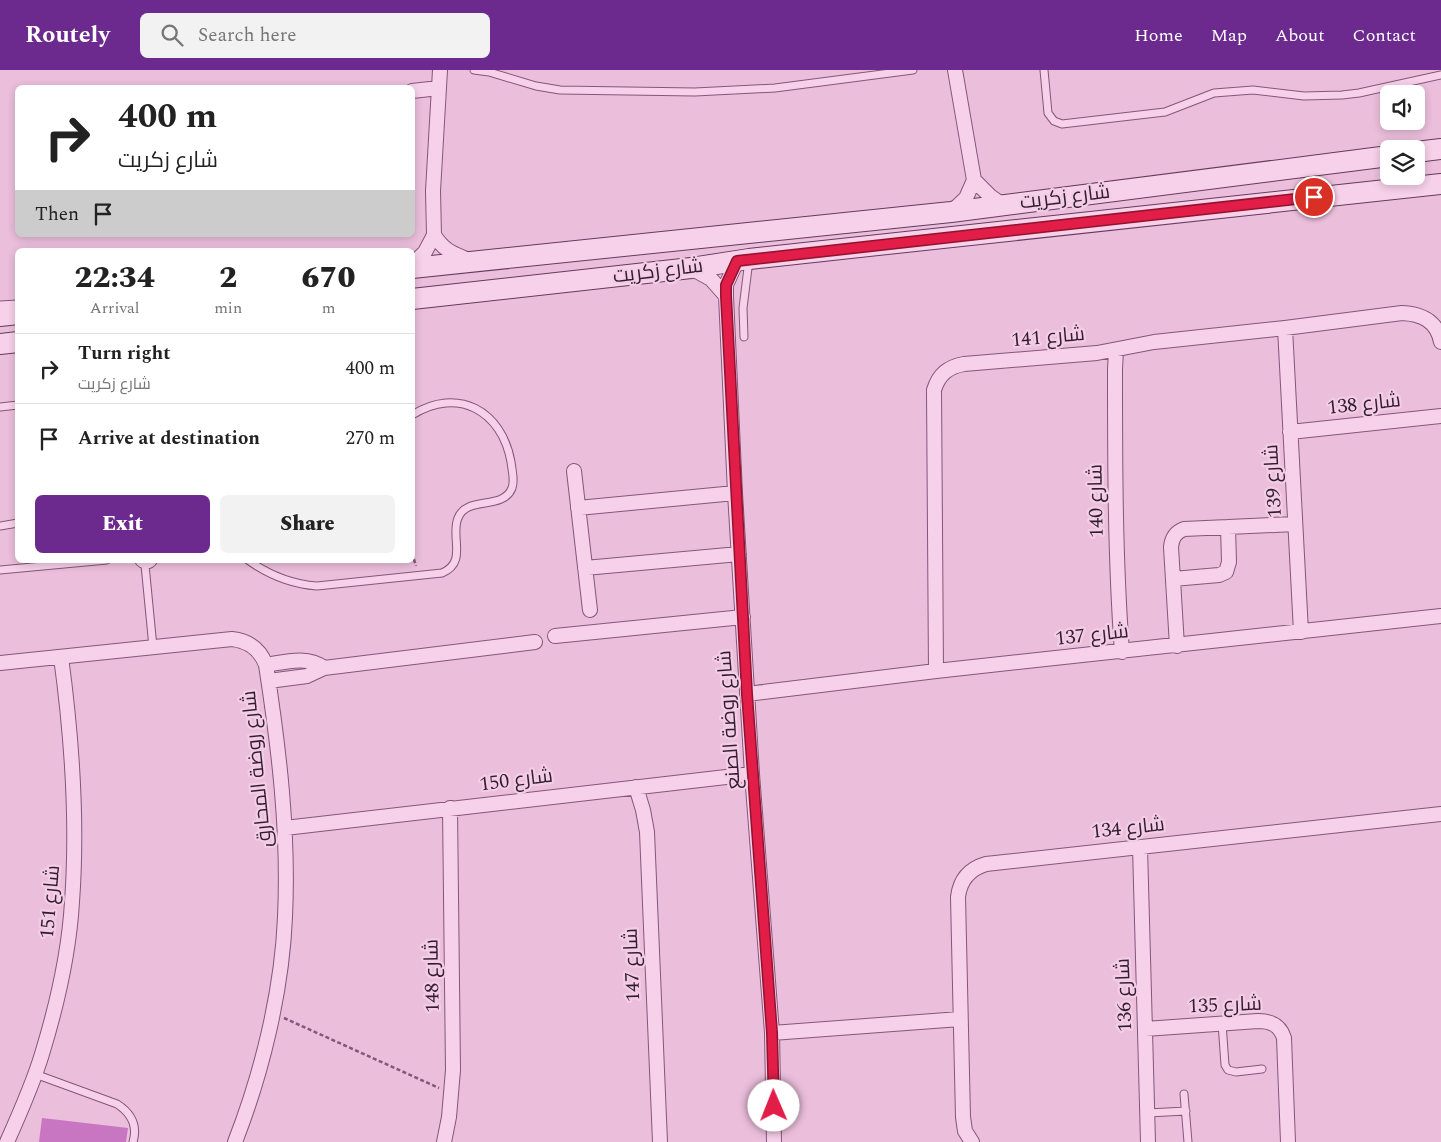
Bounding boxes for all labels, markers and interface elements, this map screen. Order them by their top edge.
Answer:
search box [140,13,490,58]
text: Routely [25,17,110,53]
icon: search [158,21,186,49]
text: Search here [198,21,296,50]
text: Home [1134,22,1183,49]
text: Map [1211,22,1247,49]
text: About [1275,22,1325,49]
text: Contact [1353,22,1416,49]
map controls [1380,85,1425,185]
button: sound [1380,85,1425,130]
text: 400 m [118,90,217,143]
icon: right [35,105,100,170]
button: layers [1380,140,1425,185]
text: شارع زكريت [118,144,218,177]
pin [1293,176,1335,218]
street label: شارع زكريت [1018,177,1112,217]
icon: arrive [1300,183,1328,211]
text: Then [35,200,79,229]
icon: arrive [89,200,117,228]
street label: شارع زكريت [611,251,705,291]
text: 22:34 [74,255,155,301]
text: 2 [219,255,237,301]
text: 670 [302,255,356,301]
text: Arrival [90,296,140,320]
text: min [214,296,242,320]
text: m [322,296,335,320]
street label: شارع 141 [1010,319,1086,355]
text: Turn right [78,339,171,368]
text: 400 m [345,354,395,383]
icon: right [35,355,63,383]
text: شارع زكريت [78,372,151,396]
street label: شارع 138 [1326,385,1402,423]
text: Arrive at destination [78,424,260,453]
text: 270 m [345,424,395,453]
icon: arrive [35,425,63,453]
street label: شارع 139 [1256,443,1290,519]
street label: شارع 140 [1080,464,1112,538]
button: Exit [35,495,210,553]
button: Share [220,495,395,553]
street label: شارع 137 [1054,616,1130,654]
street label: شارع روضة الصنع [709,649,749,791]
street label: شارع روضة المحارق [234,689,280,849]
street label: شارع 150 [478,761,554,799]
street label: شارع 134 [1090,809,1166,847]
street label: شارع 151 [32,864,68,940]
street label: شارع 147 [616,928,648,1002]
street label: شارع 148 [416,939,448,1013]
street label: شارع 136 [1108,958,1140,1032]
street label: شارع 135 [1188,989,1262,1021]
position arrow [747,1079,799,1131]

